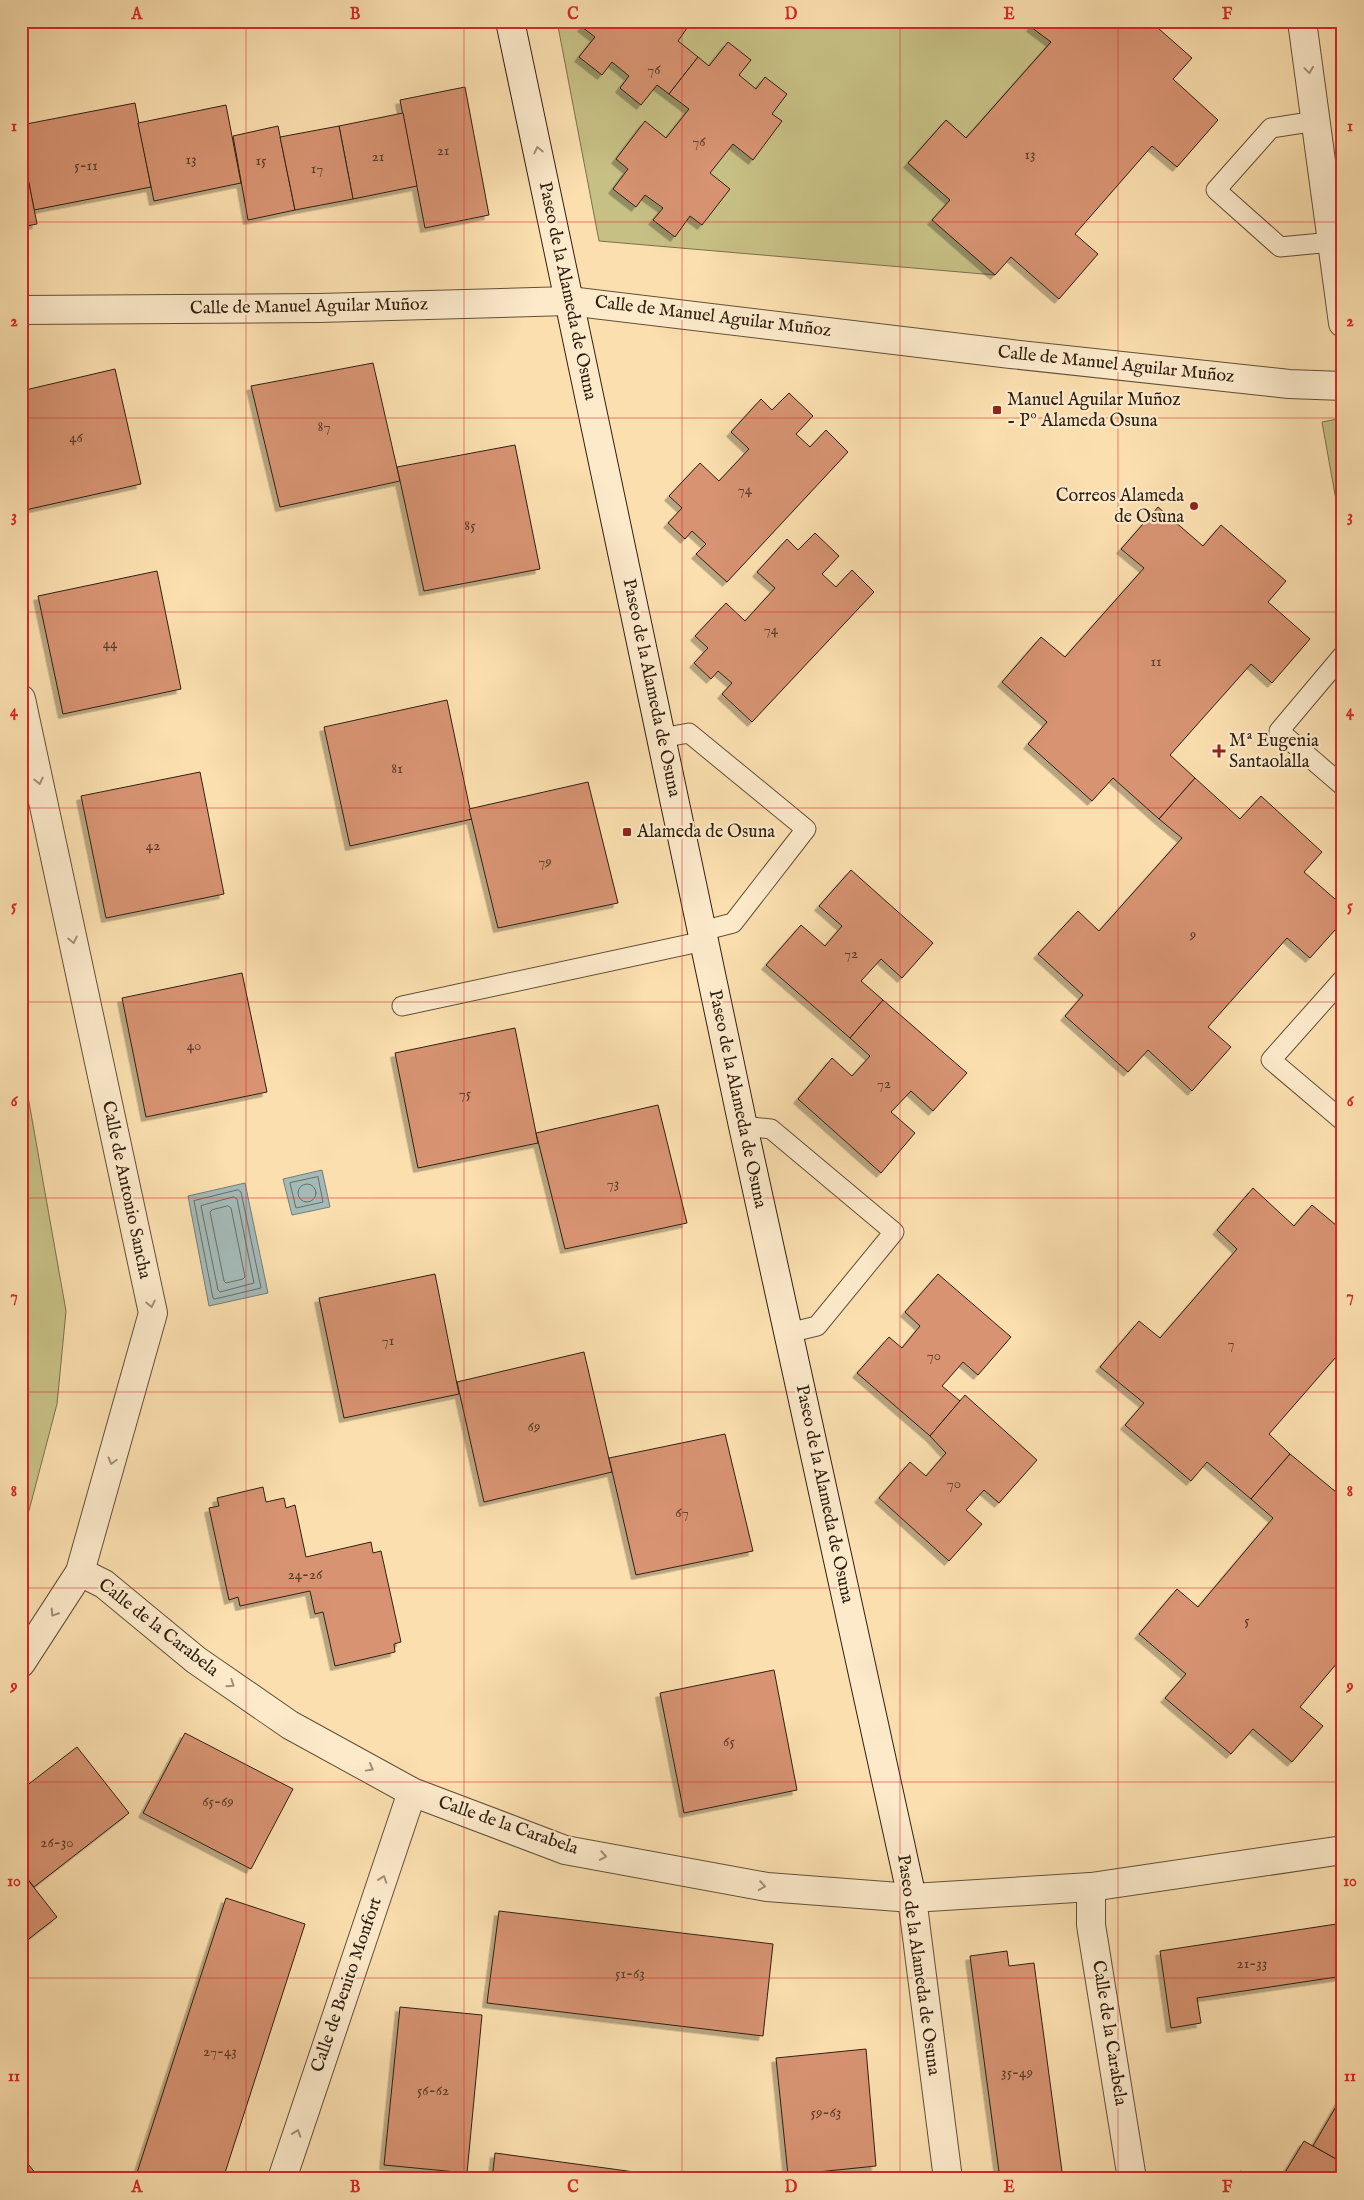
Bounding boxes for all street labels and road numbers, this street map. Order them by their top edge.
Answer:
street label: Paseo de la Alameda de Osuna [533,180,601,403]
street label: Calle de Manuel Aguilar Muñoz [593,291,833,343]
street label: Calle de Manuel Aguilar Muñoz [190,293,428,321]
street label: Calle de Manuel Aguilar Muñoz [996,341,1236,389]
street label: Paseo de la Alameda de Osuna [617,577,685,800]
street label: Paseo de la Alameda de Osuna [703,988,771,1211]
street label: Calle de Antonio Sancha [96,1099,156,1281]
street label: Paseo de la Alameda de Osuna [790,1383,858,1606]
street label: Calle de la Carabela [93,1574,223,1682]
street label: Calle de la Carabela [435,1791,581,1861]
street label: Paseo de la Alameda de Osuna [891,1853,945,2077]
street label: Calle de Benito Monfort [306,1894,388,2076]
street label: Calle de la Carabela [1086,1959,1132,2107]

